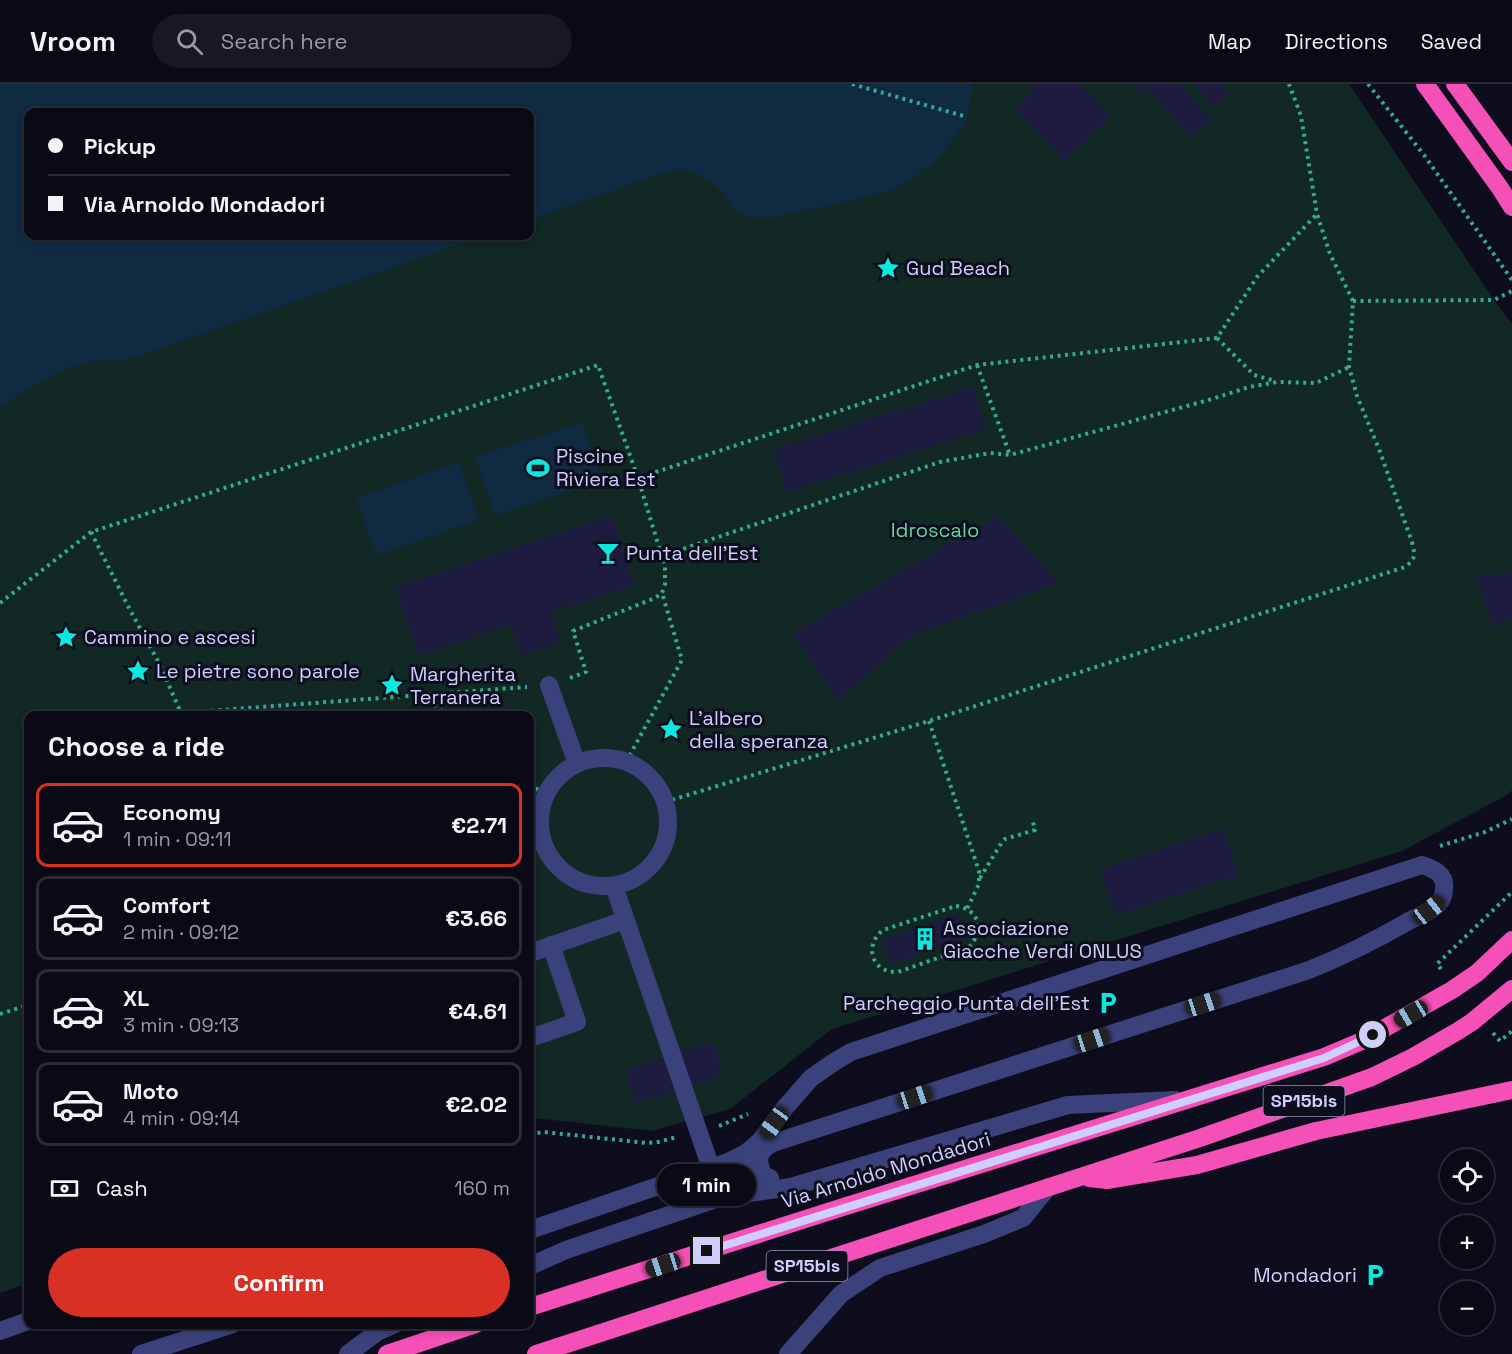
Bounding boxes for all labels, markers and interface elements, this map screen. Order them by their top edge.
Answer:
search box [152,14,572,68]
text: Vroom [30,23,116,59]
icon: search [173,25,206,58]
text: Search here [221,27,348,55]
text: Map [1208,28,1252,55]
text: Directions [1285,28,1388,55]
text: Saved [1421,28,1482,55]
text: Pickup [84,132,156,160]
text: Via Arnoldo Mondadori [84,190,325,218]
place icon: Gud Beach [875,255,901,281]
place label: Gud Beach [906,255,1010,281]
place label: Piscine Riviera Est [556,443,656,492]
sports icon: Piscine Riviera Est [525,455,551,481]
park label: Idroscalo [891,517,979,543]
bar icon: Punta dell'Est [595,540,621,566]
place label: Punta dell'Est [626,540,758,566]
place icon: Cammino e ascesi [53,624,79,650]
place label: Cammino e ascesi [84,624,256,650]
place icon: Le pietre sono parole [125,658,151,684]
place label: Le pietre sono parole [156,658,360,684]
place label: Margherita Terranera [410,661,516,710]
place icon: Margherita Terranera [379,672,405,698]
place label: L'albero della speranza [689,705,828,754]
place icon: L'albero della speranza [658,716,684,742]
text: Choose a ride [48,729,225,764]
icon: car [51,798,105,852]
text: Economy [123,798,221,826]
text: €2.71 [451,811,507,839]
text: 1 min · 09:11 [123,826,232,852]
icon: car [51,891,105,945]
text: Comfort [123,891,211,919]
car [1409,892,1449,928]
text: €3.66 [445,904,507,932]
place label: Associazione Giacche Verdi ONLUS [943,915,1142,964]
text: 2 min · 09:12 [123,919,239,945]
building icon: Associazione Giacche Verdi ONLUS [912,926,938,952]
icon: car [51,984,105,1038]
text: XL [123,984,149,1012]
place label: Parcheggio Punta dell'Est [843,990,1090,1016]
parking icon: Parcheggio Punta dell'Est [1095,990,1121,1016]
car [1183,990,1223,1018]
text: €4.61 [448,997,507,1025]
car [1391,997,1431,1031]
text: 3 min · 09:13 [123,1012,239,1038]
route start [1359,1021,1386,1048]
car [1072,1026,1112,1054]
icon: car [51,1077,105,1131]
text: Moto [123,1077,179,1105]
car [895,1083,935,1111]
road number: SP15bis [1264,1086,1344,1116]
text: €2.02 [445,1090,507,1118]
car [756,1103,792,1143]
text: 4 min · 09:14 [123,1105,240,1131]
street label: Via Arnoldo Mondadori [778,1126,994,1214]
map controls [1440,1149,1494,1335]
button: locate [1440,1149,1494,1203]
callout: 1 min [658,1164,756,1206]
icon: cash [48,1172,81,1205]
text: 1 min [682,1172,731,1198]
text: Cash [96,1174,148,1202]
text: 160 m [454,1175,510,1201]
button: + [1440,1215,1494,1269]
route end [693,1237,720,1264]
button: Confirm [48,1248,510,1317]
car [643,1251,683,1279]
road number: SP15bis [766,1251,848,1281]
place label: Mondadori [1253,1262,1357,1288]
parking icon: Mondadori [1362,1262,1388,1288]
button: − [1440,1281,1494,1335]

